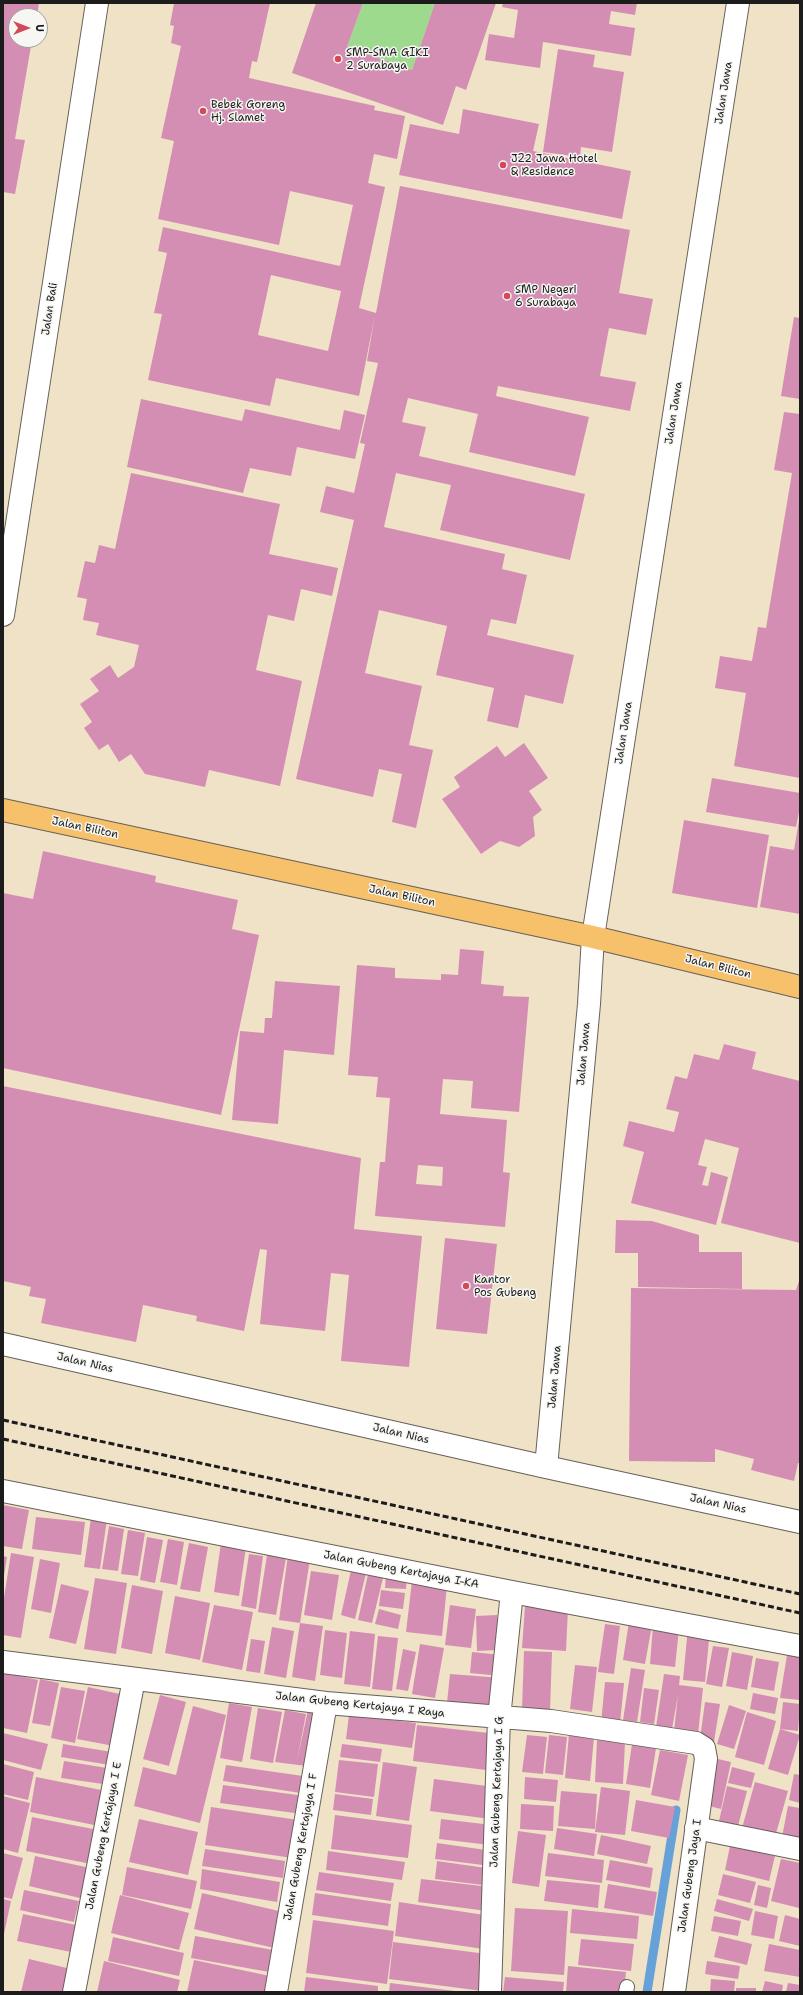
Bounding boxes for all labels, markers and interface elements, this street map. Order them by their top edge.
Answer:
north arrow [8,8,48,48]
text: U [32,24,47,32]
place label: SMP-SMA GIKI 2 Surabaya [346,46,428,72]
marker: SMP-SMA GIKI 2 Surabaya [333,54,343,64]
street label: Jalan Jawa [713,61,735,125]
place label: Bebek Goreng Hj. Slamet [211,98,285,124]
marker: Bebek Goreng Hj. Slamet [198,106,208,116]
place label: J22 Jawa Hotel & Residence [511,152,597,178]
marker: J22 Jawa Hotel & Residence [498,160,508,170]
street label: Jalan Bali [39,282,61,336]
place label: SMP Negeri 6 Surabaya [515,283,577,309]
marker: SMP Negeri 6 Surabaya [502,291,512,301]
street label: Jalan Jawa [663,381,685,445]
street label: Jalan Jawa [613,701,635,765]
street label: Jalan Biliton [51,815,119,841]
street label: Jalan Biliton [368,883,436,909]
street label: Jalan Biliton [684,952,752,982]
street label: Jalan Jawa [575,1022,593,1086]
place label: Kantor Pos Gubeng [474,1273,536,1299]
marker: Kantor Pos Gubeng [461,1281,471,1291]
street label: Jalan Jawa [546,1345,564,1409]
street label: Jalan Nias [56,1350,114,1376]
street label: Jalan Nias [372,1421,430,1447]
street label: Jalan Nias [689,1492,747,1516]
street label: Jalan Gubeng Kertajaya I-KA [322,1548,480,1592]
street label: Jalan Gubeng Kertajaya I Raya [275,1690,445,1720]
street label: Jalan Gubeng Kertajaya I G [488,1716,506,1868]
street label: Jalan Gubeng Kertajaya I E [83,1761,125,1911]
street label: Jalan Gubeng Kertajaya I F [282,1772,320,1922]
street label: Jalan Gubeng Jaya I [676,1818,704,1934]

